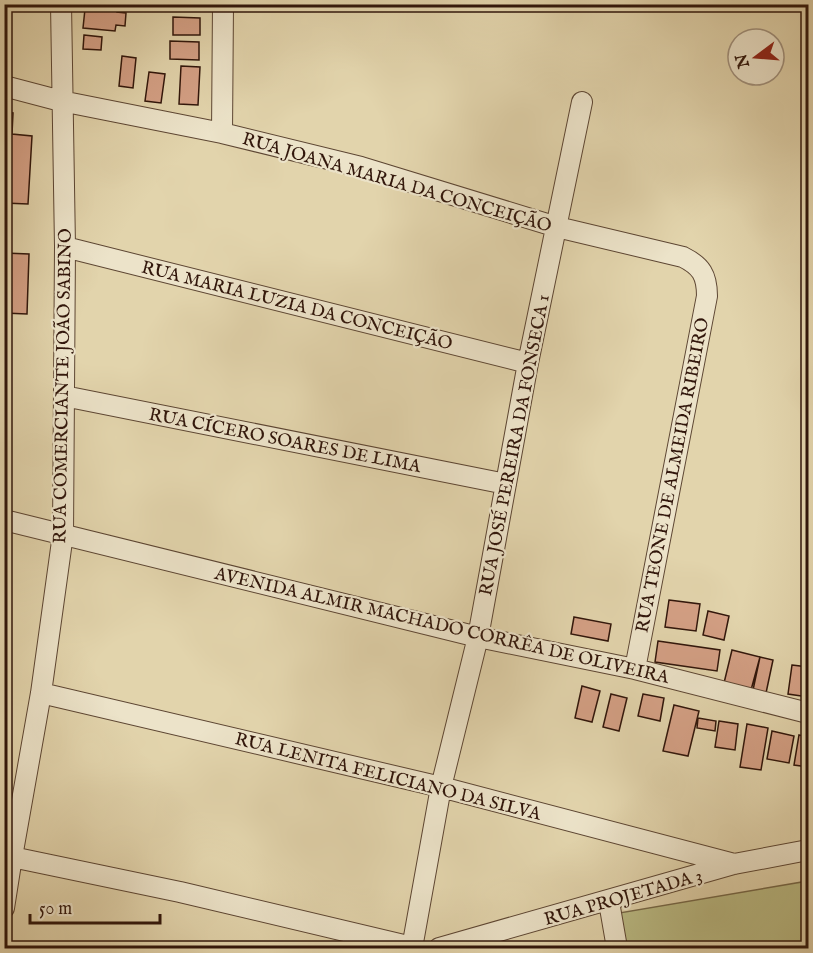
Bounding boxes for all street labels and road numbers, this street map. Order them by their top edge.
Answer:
street label: RUA JOANA MARIA DA CONCEIÇÃO [239,126,555,239]
street label: RUA COMERCIANTE JOÃO SABINO [47,228,78,544]
street label: RUA MARIA LUZIA DA CONCEIÇÃO [139,255,455,356]
street label: RUA JOSÉ PEREIRA DA FONSECA 1 [473,292,556,598]
street label: RUA TEONE DE ALMEIDA RIBEIRO [632,316,715,635]
street label: RUA CÍCERO SOARES DE LIMA [147,402,424,479]
street label: AVENIDA ALMIR MACHADO CORRÊA DE OLIVEIRA [211,561,672,690]
street label: RUA LENITA FELICIANO DA SILVA [232,728,544,827]
street label: RUA PROJETADA 3 [542,865,705,932]

